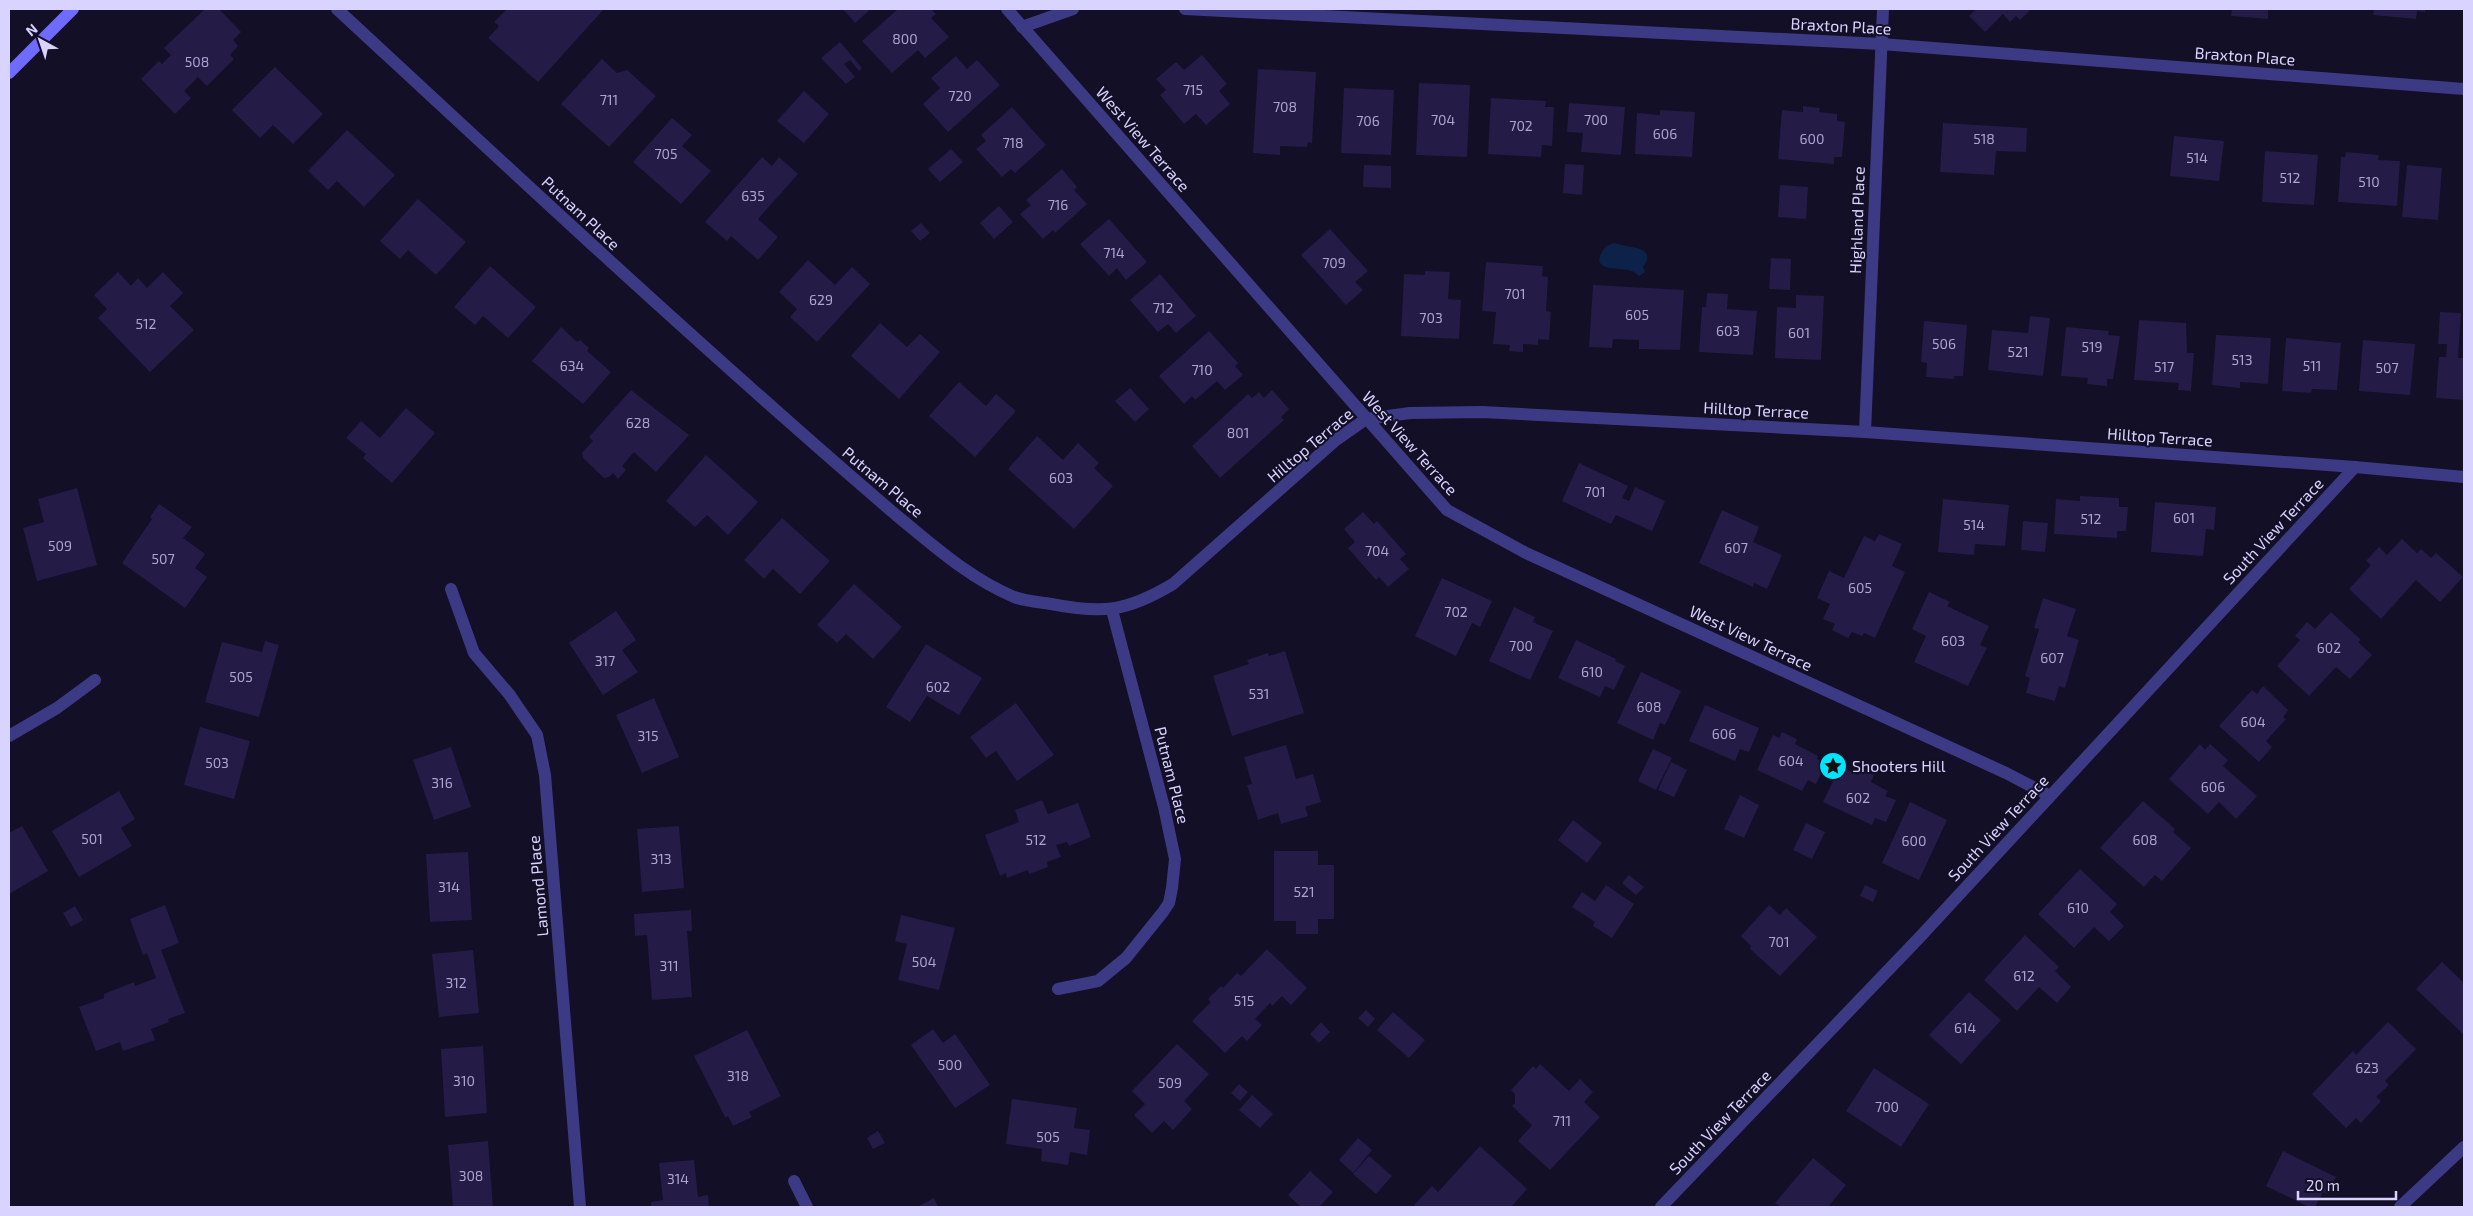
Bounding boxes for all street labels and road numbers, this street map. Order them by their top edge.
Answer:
street label: Braxton Place [1790,13,1892,38]
street label: Braxton Place [2194,43,2296,68]
street label: West View Terrace [1092,82,1194,195]
street label: Highland Place [1845,166,1868,274]
street label: Putnam Place [538,172,624,254]
street label: West View Terrace [1359,387,1462,499]
street label: Hilltop Terrace [1703,397,1809,422]
street label: Hilltop Terrace [1263,403,1356,486]
street label: Hilltop Terrace [2107,423,2213,450]
street label: Putnam Place [839,442,928,521]
street label: South View Terrace [2219,474,2327,588]
street label: West View Terrace [1687,601,1816,674]
street label: Putnam Place [1151,724,1194,825]
street label: South View Terrace [1944,771,2052,885]
street label: Lamond Place [524,835,551,937]
street label: South View Terrace [1665,1065,1774,1178]

